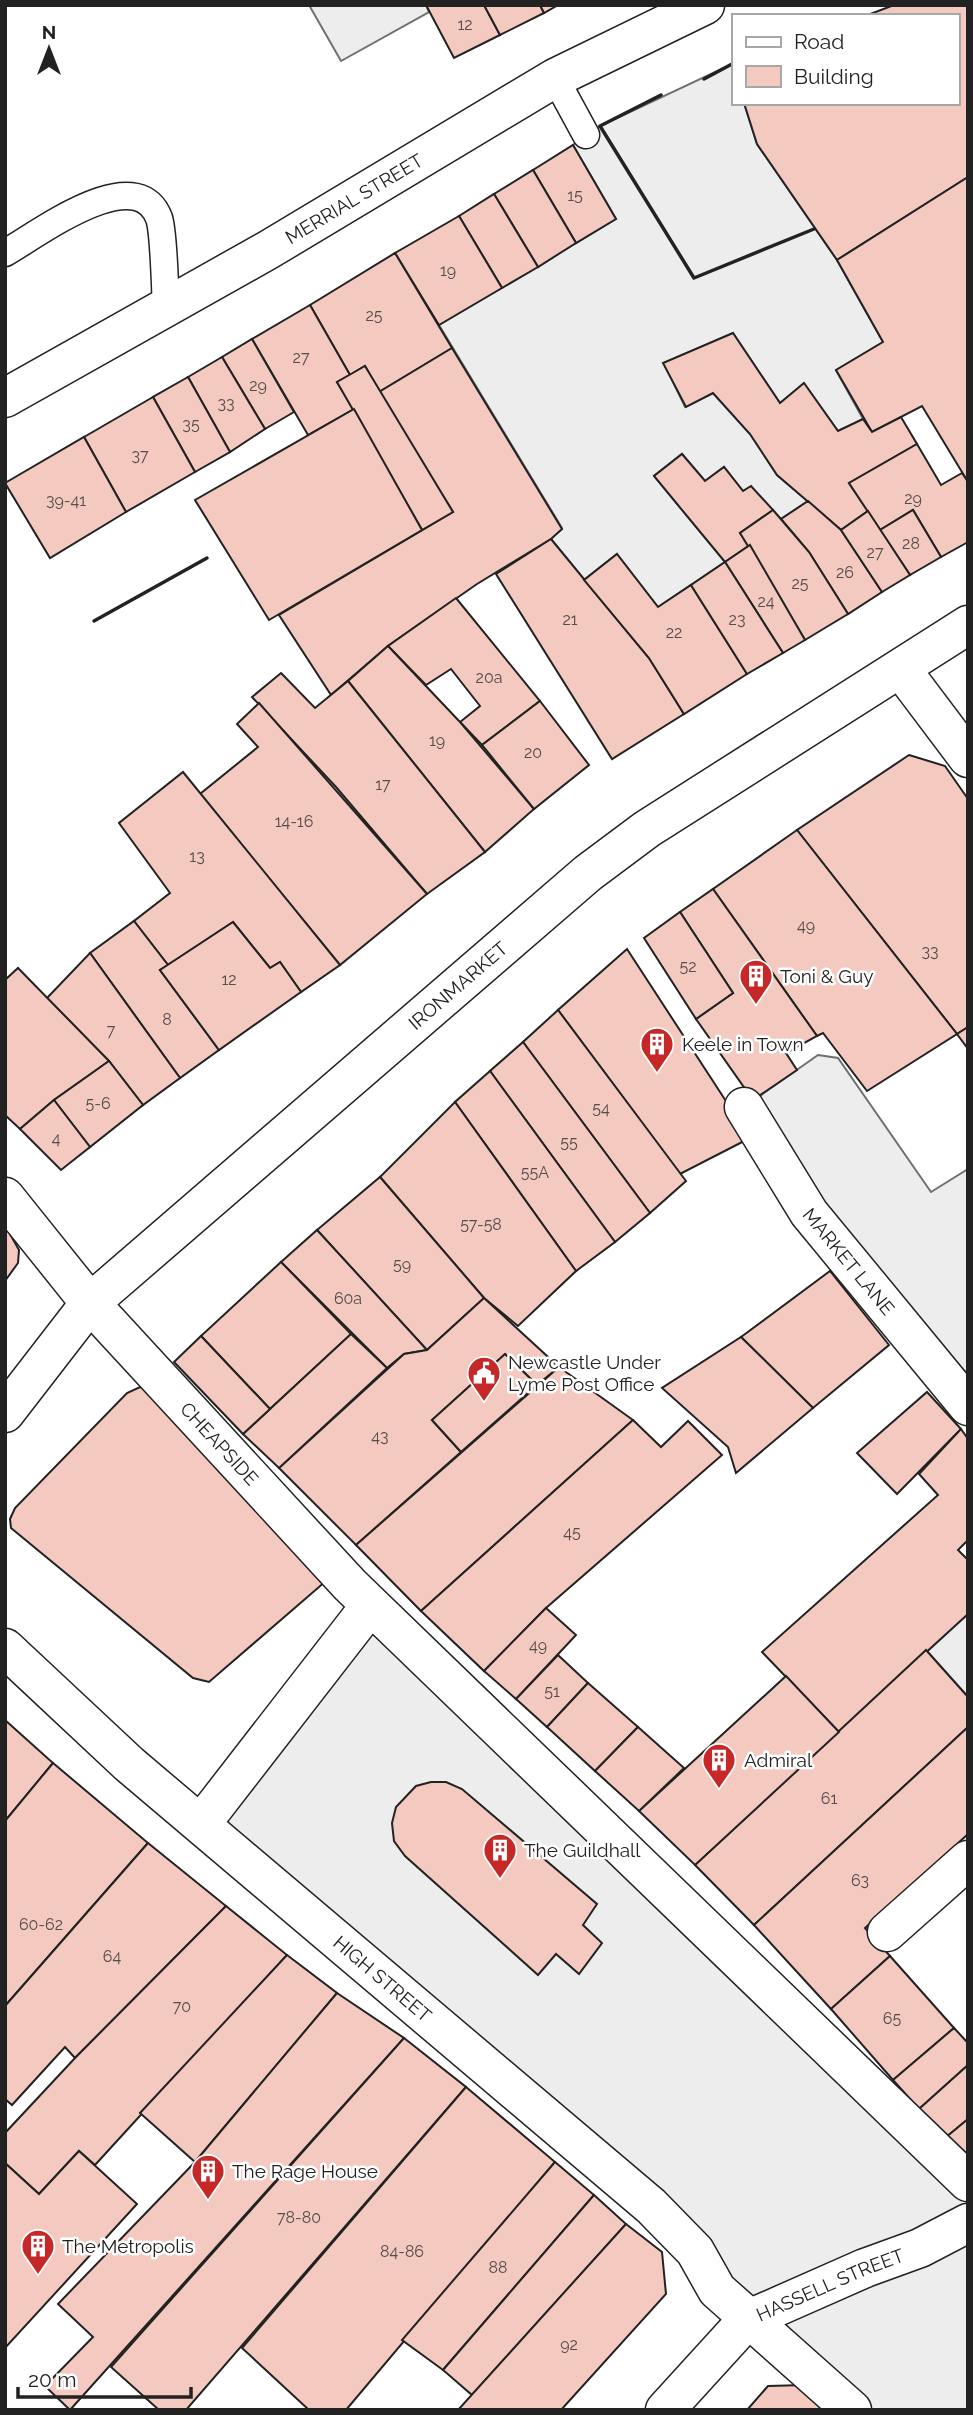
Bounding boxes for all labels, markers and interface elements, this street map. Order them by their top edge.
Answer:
north arrow [14,14,84,84]
legend [732,14,959,105]
house number: 12 [457,15,473,34]
text: N [42,21,56,43]
text: Road [794,29,844,54]
text: Building [794,64,874,89]
street label: MERRIAL STREET [281,149,427,248]
house number: 15 [567,186,583,205]
house number: 19 [440,261,456,280]
house number: 25 [365,306,383,325]
house number: 27 [293,348,310,367]
house number: 29 [249,376,267,395]
house number: 33 [217,394,235,413]
house number: 35 [182,415,200,434]
house number: 37 [131,446,149,465]
house number: 29 [904,489,922,508]
house number: 39-41 [46,491,86,510]
house number: 28 [902,534,920,553]
house number: 27 [867,543,884,562]
house number: 26 [836,563,854,582]
house number: 25 [791,574,809,593]
house number: 24 [757,592,775,611]
house number: 21 [562,610,578,629]
house number: 23 [729,610,745,629]
house number: 22 [666,623,682,642]
house number: 20a [476,668,502,687]
house number: 19 [429,731,445,750]
house number: 20 [524,743,542,762]
house number: 17 [375,775,391,794]
house number: 14-16 [275,812,313,831]
house number: 13 [189,847,205,866]
house number: 49 [797,916,815,935]
street label: IRONMARKET [404,936,512,1034]
house number: 33 [921,942,939,961]
house number: 52 [679,957,697,976]
building icon: Toni & Guy [737,957,775,1006]
place label: Toni & Guy [780,965,874,987]
house number: 12 [221,970,237,989]
house number: 8 [162,1010,172,1029]
house number: 7 [107,1021,116,1040]
building icon: Keele in Town [638,1025,676,1074]
place label: Keele in Town [682,1033,804,1055]
house number: 5-6 [85,1094,111,1113]
house number: 54 [592,1099,610,1118]
house number: 4 [52,1129,61,1148]
house number: 55 [560,1133,578,1152]
house number: 55A [521,1163,549,1182]
street label: MARKET LANE [798,1203,899,1319]
house number: 57-58 [460,1215,502,1234]
house number: 59 [393,1255,411,1274]
house number: 60a [334,1289,362,1308]
place label: Newcastle Under Lyme Post Office [508,1351,661,1395]
public building icon: Newcastle Under Lyme Post Office [465,1354,503,1403]
street label: CHEAPSIDE [176,1398,263,1489]
house number: 43 [371,1427,389,1446]
house number: 45 [563,1523,581,1542]
house number: 49 [529,1636,547,1655]
house number: 51 [544,1682,560,1701]
building icon: Admiral [700,1741,738,1790]
place label: Admiral [744,1749,813,1771]
house number: 61 [821,1789,837,1808]
building icon: The Guildhall [481,1831,519,1880]
place label: The Guildhall [524,1839,641,1861]
house number: 63 [851,1871,869,1890]
house number: 60-62 [19,1915,63,1934]
street label: HIGH STREET [329,1931,436,2027]
house number: 64 [103,1947,121,1966]
house number: 70 [173,1997,191,2016]
house number: 65 [883,2009,901,2028]
building icon: The Rage House [189,2152,227,2201]
place label: The Rage House [232,2160,378,2182]
house number: 78-80 [277,2208,321,2227]
building icon: The Metropolis [19,2227,57,2276]
place label: The Metropolis [62,2235,194,2257]
house number: 84-86 [380,2242,424,2261]
street label: HASSELL STREET [753,2244,907,2326]
house number: 88 [489,2258,507,2277]
house number: 92 [560,2335,578,2354]
scale bar [18,2356,191,2400]
text: 20 m [28,2367,76,2392]

